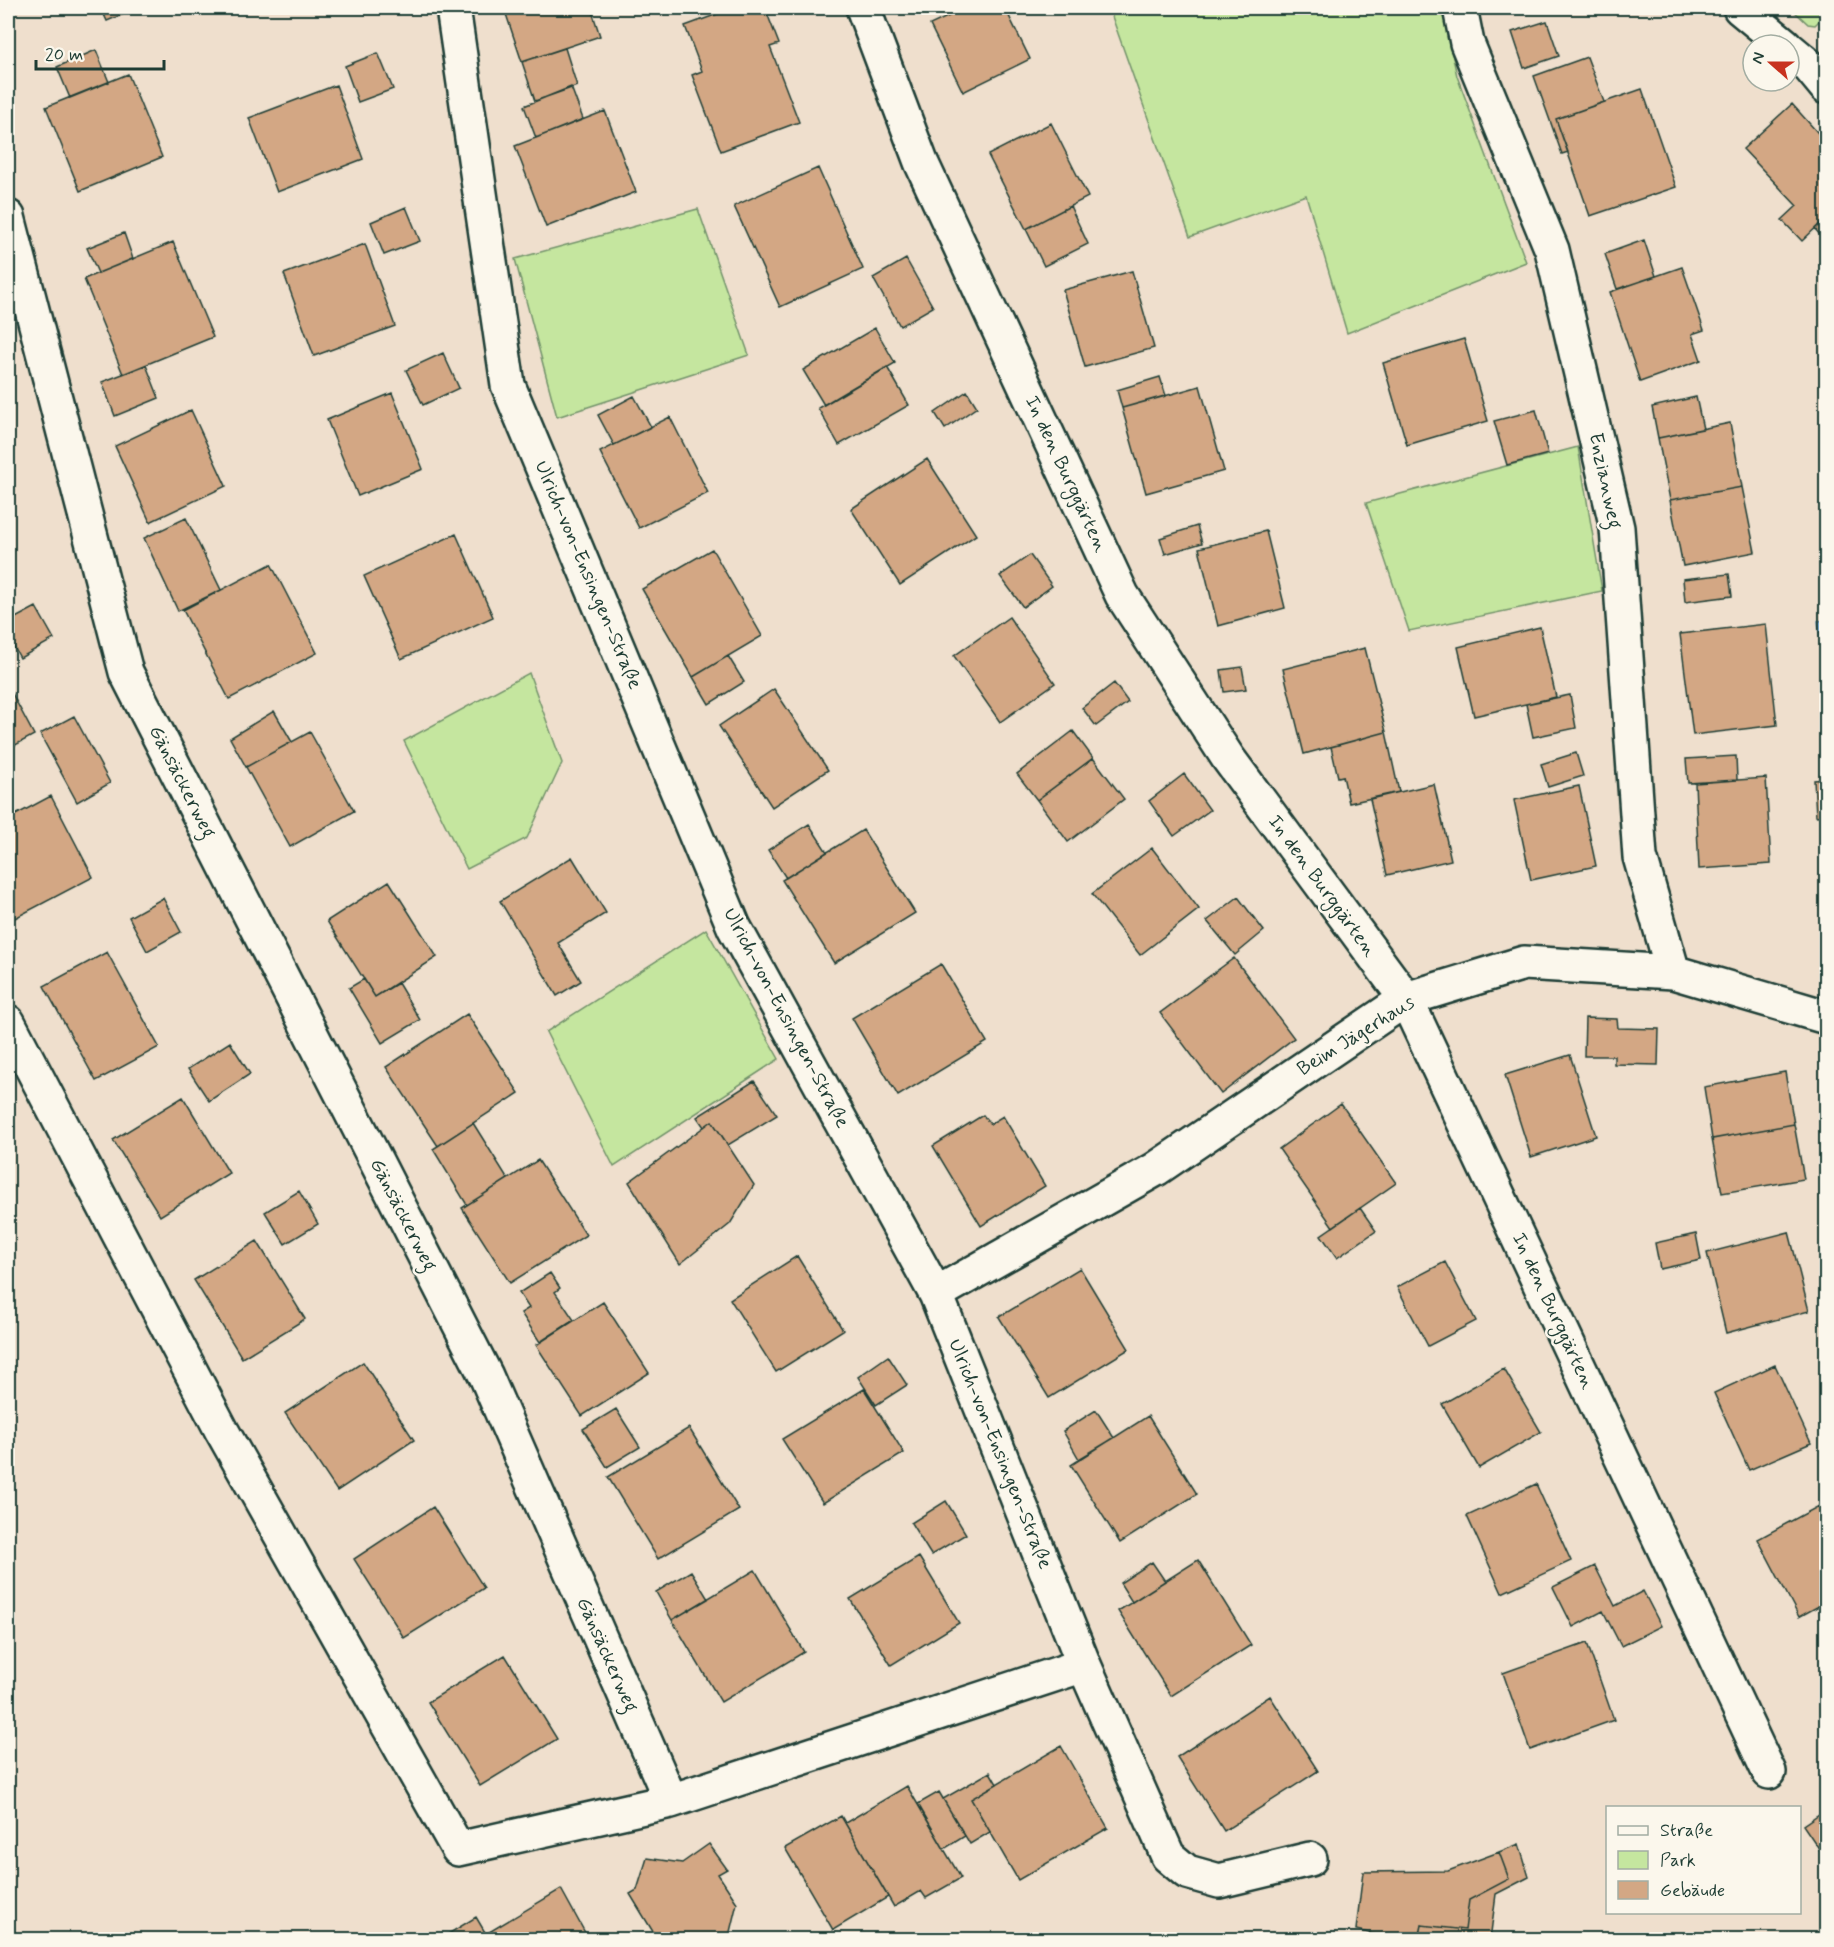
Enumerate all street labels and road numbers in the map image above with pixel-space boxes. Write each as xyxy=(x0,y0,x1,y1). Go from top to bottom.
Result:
street label: In den Burggärten xyxy=(1017,392,1114,557)
street label: Enzianweg xyxy=(1580,430,1628,532)
street label: Ulrich-von-Ensingen-Straße xyxy=(528,457,649,694)
street label: Gänsäckerweg xyxy=(140,721,222,844)
street label: In den Burggärten xyxy=(1260,810,1383,963)
street label: Ulrich-von-Ensingen-Straße xyxy=(716,903,856,1133)
street label: Beim Jägerhaus xyxy=(1292,989,1420,1083)
street label: Gänsäckerweg xyxy=(361,1154,443,1277)
street label: In den Burggärten xyxy=(1504,1229,1601,1394)
street label: Ulrich-von-Ensingen-Straße xyxy=(941,1335,1059,1573)
street label: Gänsäckerweg xyxy=(568,1593,644,1718)

